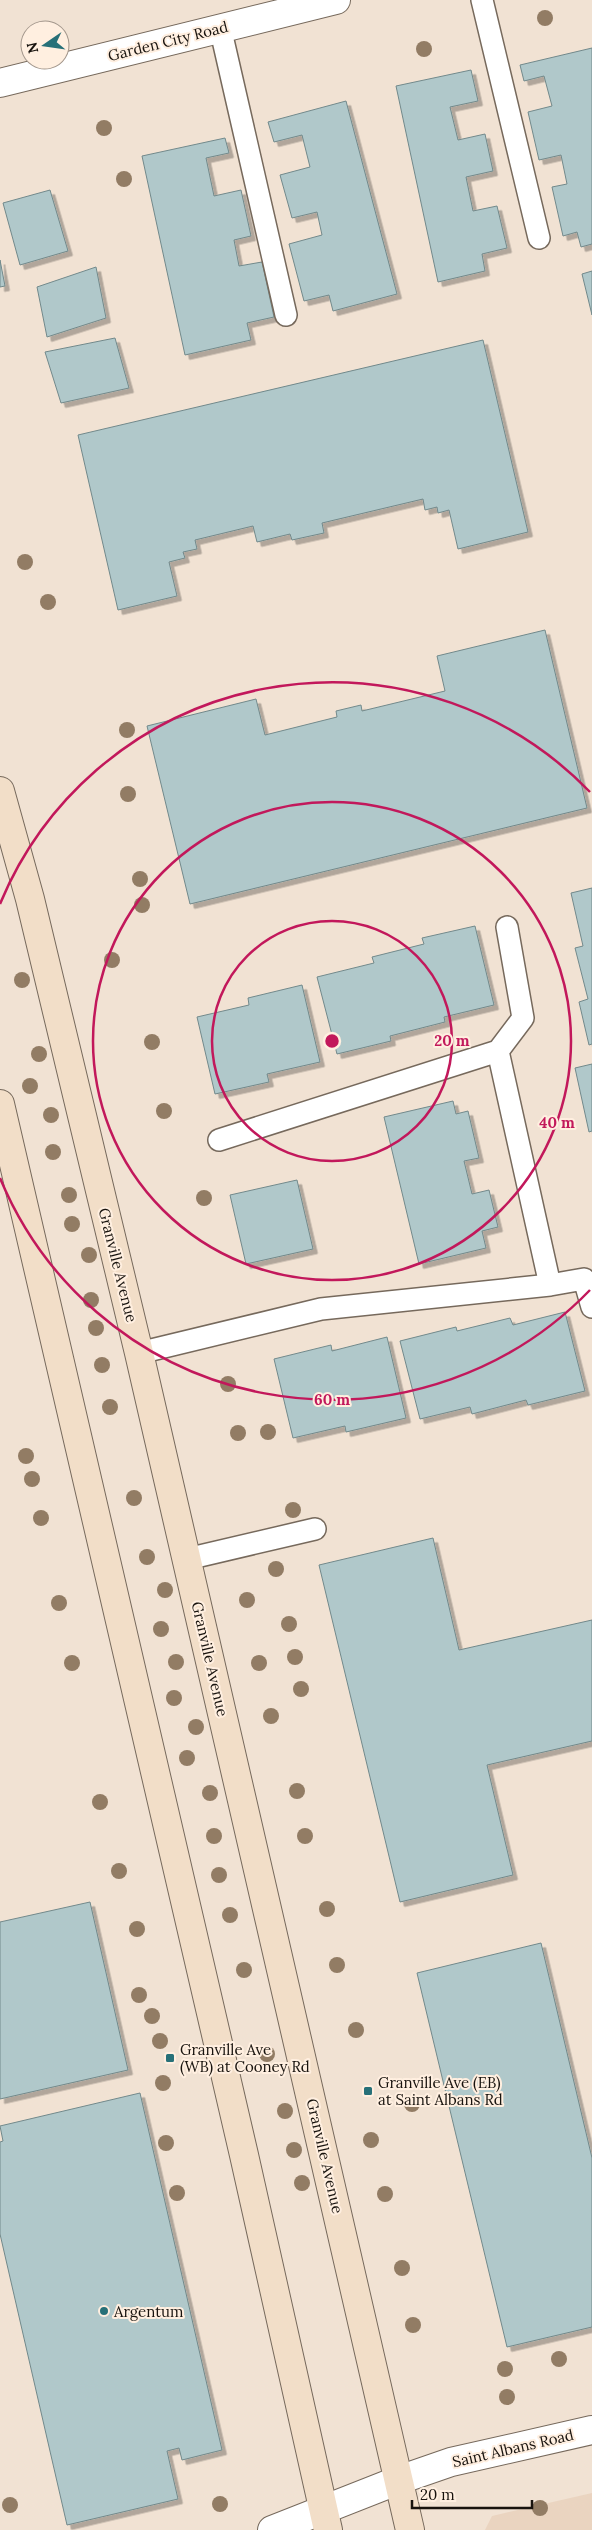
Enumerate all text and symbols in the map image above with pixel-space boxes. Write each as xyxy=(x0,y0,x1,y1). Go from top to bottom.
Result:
street label: Garden City Road xyxy=(106,17,230,65)
north arrow xyxy=(20,20,70,70)
text: N xyxy=(22,40,42,55)
text: 20 m xyxy=(434,1031,470,1050)
centre of rings xyxy=(323,1032,341,1050)
text: 40 m xyxy=(539,1113,575,1132)
street label: Granville Avenue xyxy=(95,1206,141,1324)
text: 60 m xyxy=(314,1390,350,1409)
street label: Granville Avenue xyxy=(188,1600,232,1718)
place label: Granville Ave (WB) at Cooney Rd xyxy=(180,2040,310,2077)
marker: Granville Ave (WB) at Cooney Rd xyxy=(164,2052,176,2064)
place label: Granville Ave (EB) at Saint Albans Rd xyxy=(378,2073,503,2109)
marker: Granville Ave (EB) at Saint Albans Rd xyxy=(362,2085,374,2097)
street label: Granville Avenue xyxy=(303,2097,347,2215)
place label: Argentum xyxy=(113,2302,183,2321)
marker: Argentum xyxy=(98,2305,110,2317)
street label: Saint Albans Road xyxy=(450,2425,576,2471)
scale bar xyxy=(412,2478,532,2510)
text: 20 m xyxy=(420,2485,455,2504)

